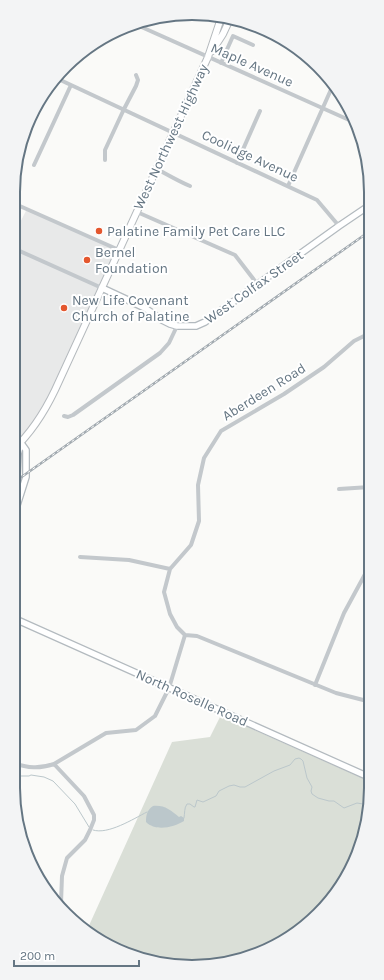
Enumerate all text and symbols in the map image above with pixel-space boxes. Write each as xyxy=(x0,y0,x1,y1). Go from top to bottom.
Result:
street label: Maple Avenue xyxy=(208,39,296,91)
street label: West Northwest Highway xyxy=(130,61,212,213)
street label: Coolidge Avenue xyxy=(199,126,301,186)
place label: Palatine Family Pet Care LLC xyxy=(107,223,285,240)
marker: Palatine Family Pet Care LLC xyxy=(94,226,104,236)
place label: Bernel Foundation xyxy=(95,244,168,277)
street label: West Colfax Street xyxy=(201,247,307,327)
marker: Bernel Foundation xyxy=(82,255,92,265)
place label: New Life Covenant Church of Palatine xyxy=(72,292,190,325)
marker: New Life Covenant Church of Palatine xyxy=(59,303,69,313)
street label: Aberdeen Road xyxy=(219,360,309,424)
street label: North Roselle Road xyxy=(133,666,251,730)
scale bar xyxy=(14,942,139,968)
text: 200 m xyxy=(20,949,55,963)

